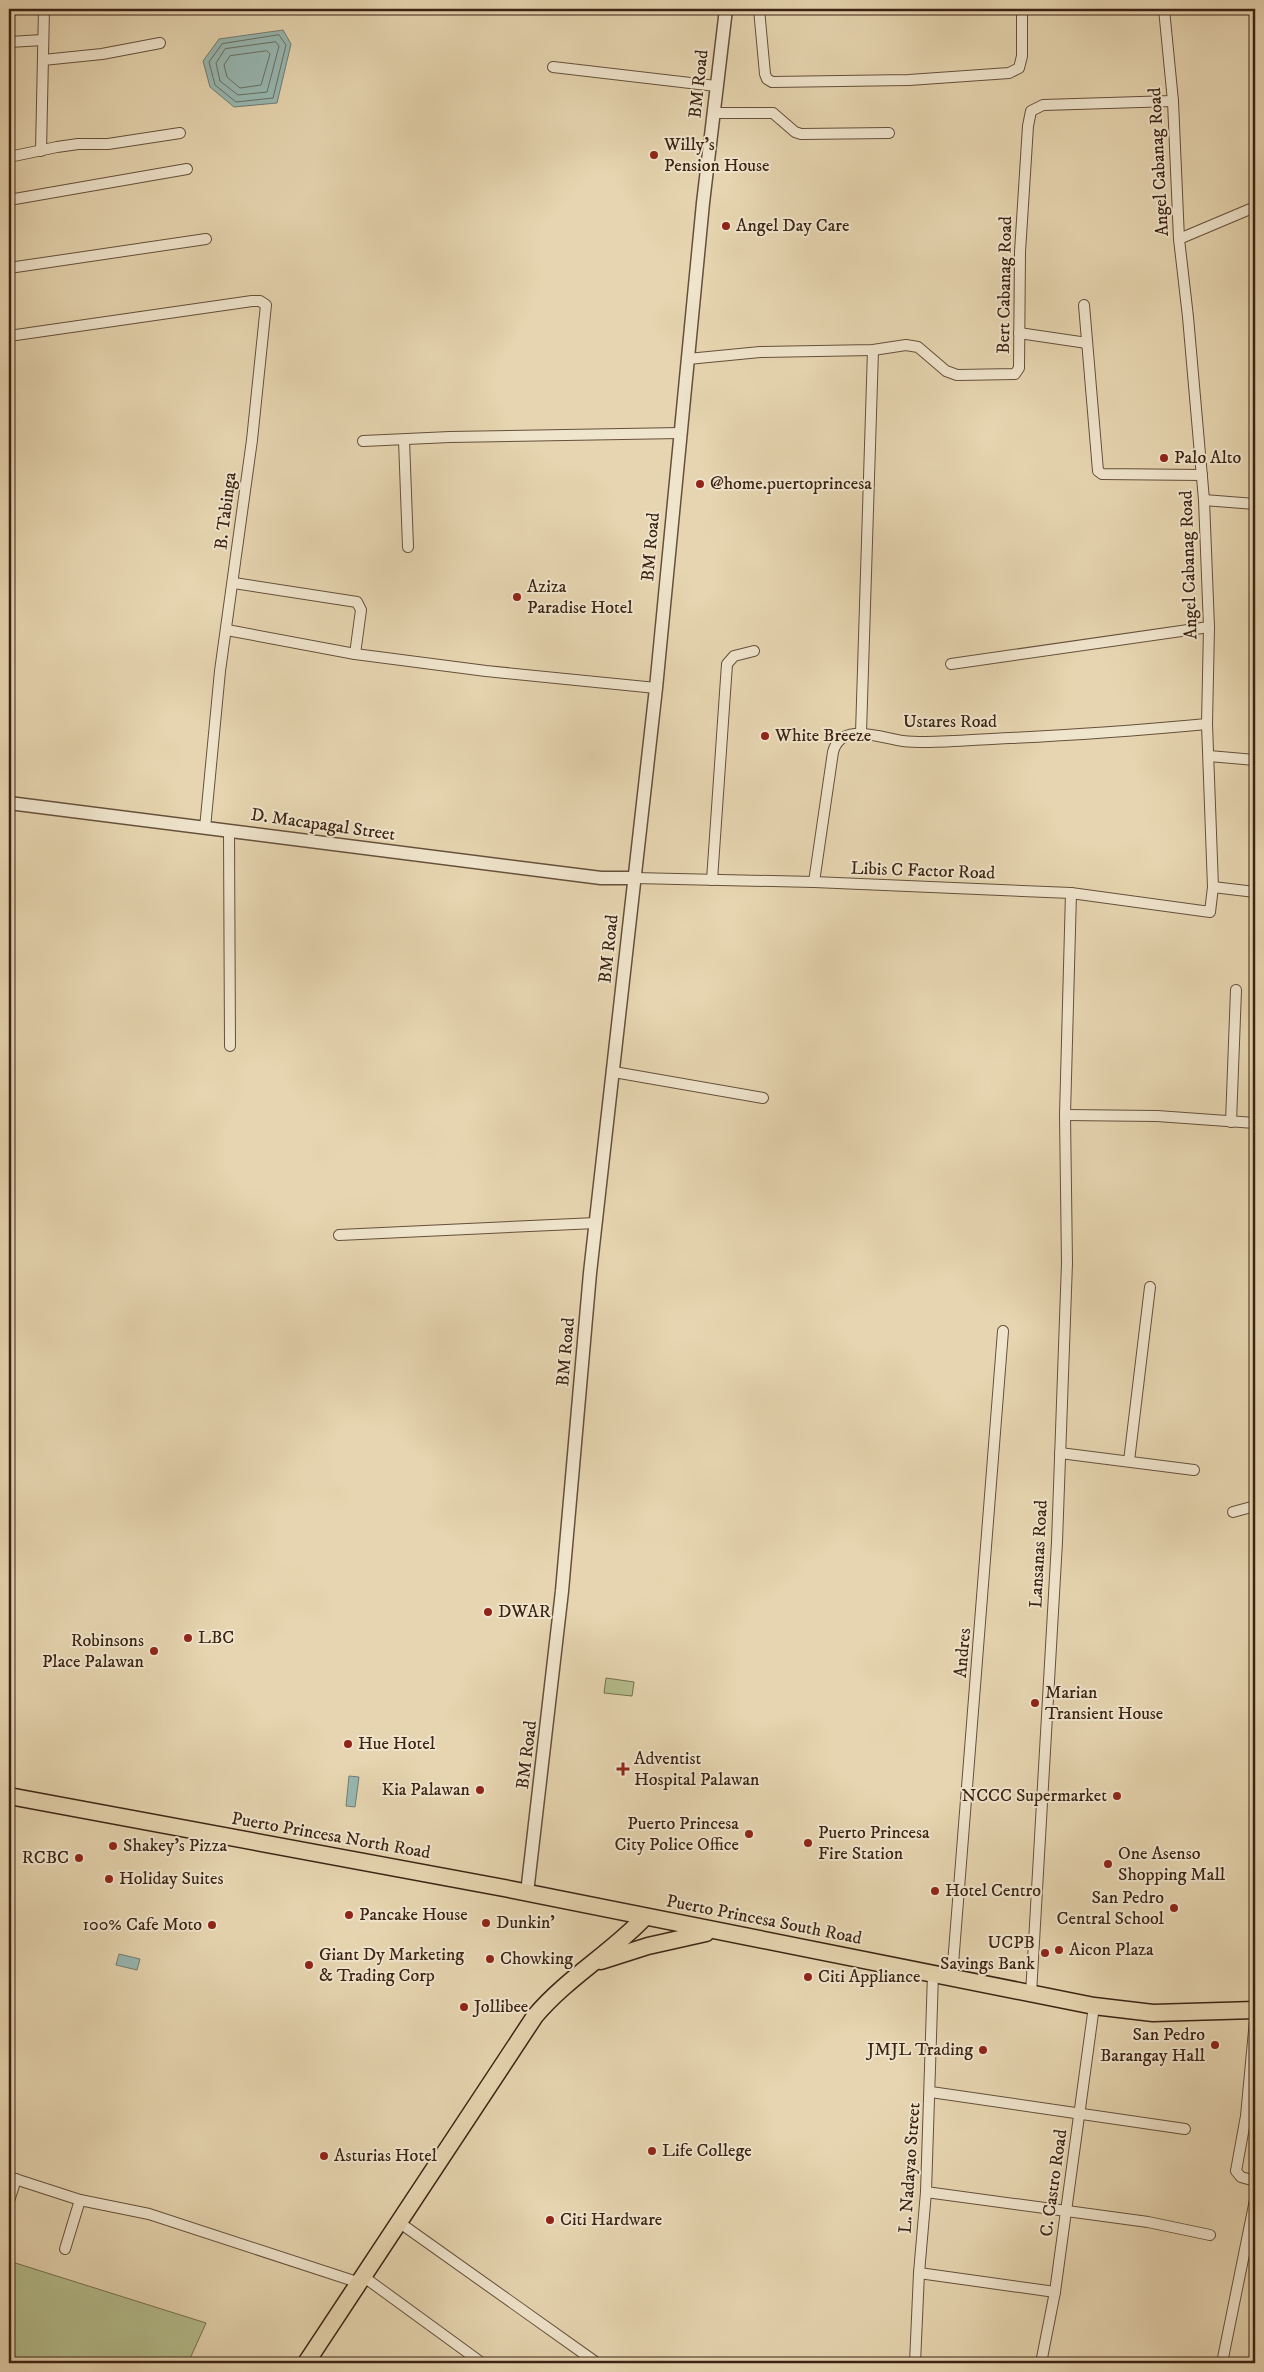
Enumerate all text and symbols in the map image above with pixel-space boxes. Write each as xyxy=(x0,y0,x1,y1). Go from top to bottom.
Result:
street label: BM Road xyxy=(684,49,714,119)
street label: Angel Cabanag Road xyxy=(1144,87,1174,237)
place label: Willy's Pension House xyxy=(663,134,769,177)
marker: Willy's Pension House xyxy=(648,149,660,161)
place label: Angel Day Care xyxy=(736,215,849,237)
street label: Bert Cabanag Road xyxy=(993,216,1017,354)
marker: Angel Day Care xyxy=(720,220,732,232)
place label: Palo Alto xyxy=(1174,447,1242,469)
marker: Palo Alto xyxy=(1158,452,1170,464)
street label: B. Tabinga xyxy=(210,471,242,551)
place label: @home.puertoprincesa xyxy=(710,473,872,495)
marker: @home.puertoprincesa xyxy=(694,478,706,490)
street label: Angel Cabanag Road xyxy=(1175,490,1203,640)
street label: BM Road xyxy=(637,512,665,582)
place label: Aziza Paradise Hotel xyxy=(527,576,633,619)
marker: Aziza Paradise Hotel xyxy=(511,591,523,603)
street label: Ustares Road xyxy=(903,711,997,733)
place label: White Breeze xyxy=(774,725,871,747)
marker: White Breeze xyxy=(759,730,771,742)
street label: D. Macapagal Street xyxy=(249,804,397,846)
street label: Libis C Factor Road xyxy=(850,857,996,885)
street label: BM Road xyxy=(594,914,624,984)
street label: BM Road xyxy=(552,1317,580,1387)
street label: Lansanas Road xyxy=(1025,1500,1053,1608)
place label: DWAR xyxy=(498,1601,551,1623)
marker: DWAR xyxy=(482,1606,494,1618)
place label: LBC xyxy=(198,1627,234,1649)
street label: Andres xyxy=(950,1627,976,1679)
place label: Robinsons Place Palawan xyxy=(42,1630,145,1673)
marker: LBC xyxy=(182,1632,194,1644)
marker: Robinsons Place Palawan xyxy=(148,1645,160,1657)
place label: Marian Transient House xyxy=(1045,1682,1163,1725)
marker: Marian Transient House xyxy=(1029,1697,1041,1709)
street label: BM Road xyxy=(512,1719,542,1791)
place label: Hue Hotel xyxy=(358,1733,436,1755)
marker: Hue Hotel xyxy=(342,1738,354,1750)
place label: Adventist Hospital Palawan xyxy=(634,1748,760,1791)
marker: Adventist Hospital Palawan xyxy=(616,1762,630,1776)
place label: Kia Palawan xyxy=(382,1779,471,1801)
marker: Kia Palawan xyxy=(474,1784,486,1796)
place label: NCCC Supermarket xyxy=(962,1785,1107,1807)
marker: NCCC Supermarket xyxy=(1111,1790,1123,1802)
street label: Puerto Princesa North Road xyxy=(230,1808,432,1864)
place label: Puerto Princesa City Police Office xyxy=(614,1813,739,1856)
place label: Puerto Princesa Fire Station xyxy=(818,1822,930,1865)
marker: Puerto Princesa City Police Office xyxy=(743,1828,755,1840)
place label: Shakey's Pizza xyxy=(123,1835,227,1857)
marker: Puerto Princesa Fire Station xyxy=(802,1837,814,1849)
marker: Shakey's Pizza xyxy=(107,1840,119,1852)
place label: One Asenso Shopping Mall xyxy=(1118,1843,1226,1886)
place label: RCBC xyxy=(22,1847,69,1869)
marker: RCBC xyxy=(73,1852,85,1864)
marker: One Asenso Shopping Mall xyxy=(1102,1858,1114,1870)
place label: Holiday Suites xyxy=(119,1868,223,1890)
marker: Holiday Suites xyxy=(103,1873,115,1885)
place label: Hotel Centro xyxy=(945,1880,1041,1902)
marker: Hotel Centro xyxy=(929,1885,941,1897)
place label: San Pedro Central School xyxy=(1056,1887,1165,1930)
street label: Puerto Princesa South Road xyxy=(664,1890,864,1950)
marker: San Pedro Central School xyxy=(1168,1902,1180,1914)
place label: Pancake House xyxy=(359,1904,468,1926)
marker: Pancake House xyxy=(343,1909,355,1921)
place label: Dunkin' xyxy=(496,1912,555,1934)
place label: 100% Cafe Moto xyxy=(82,1914,202,1936)
marker: Dunkin' xyxy=(480,1917,492,1929)
marker: 100% Cafe Moto xyxy=(206,1919,218,1931)
place label: UCPB Savings Bank xyxy=(940,1932,1035,1975)
place label: Aicon Plaza xyxy=(1069,1939,1154,1961)
place label: Giant Dy Marketing & Trading Corp xyxy=(319,1944,464,1987)
marker: Aicon Plaza xyxy=(1053,1944,1065,1956)
marker: UCPB Savings Bank xyxy=(1039,1947,1051,1959)
place label: Chowking xyxy=(500,1948,573,1970)
marker: Chowking xyxy=(484,1953,496,1965)
marker: Giant Dy Marketing & Trading Corp xyxy=(303,1959,315,1971)
place label: Citi Appliance xyxy=(818,1966,920,1988)
marker: Citi Appliance xyxy=(802,1971,814,1983)
place label: Jollibee xyxy=(472,1996,528,2018)
marker: Jollibee xyxy=(458,2001,470,2013)
place label: San Pedro Barangay Hall xyxy=(1100,2024,1206,2067)
place label: JMJL Trading xyxy=(865,2039,973,2061)
marker: San Pedro Barangay Hall xyxy=(1209,2039,1221,2051)
marker: JMJL Trading xyxy=(977,2044,989,2056)
street label: L. Nadayao Street xyxy=(894,2102,926,2234)
street label: C. Castro Road xyxy=(1036,2128,1072,2238)
place label: Life College xyxy=(662,2140,752,2162)
place label: Asturias Hotel xyxy=(334,2145,438,2167)
marker: Life College xyxy=(646,2145,658,2157)
marker: Asturias Hotel xyxy=(318,2150,330,2162)
place label: Citi Hardware xyxy=(560,2209,662,2231)
marker: Citi Hardware xyxy=(544,2214,556,2226)

